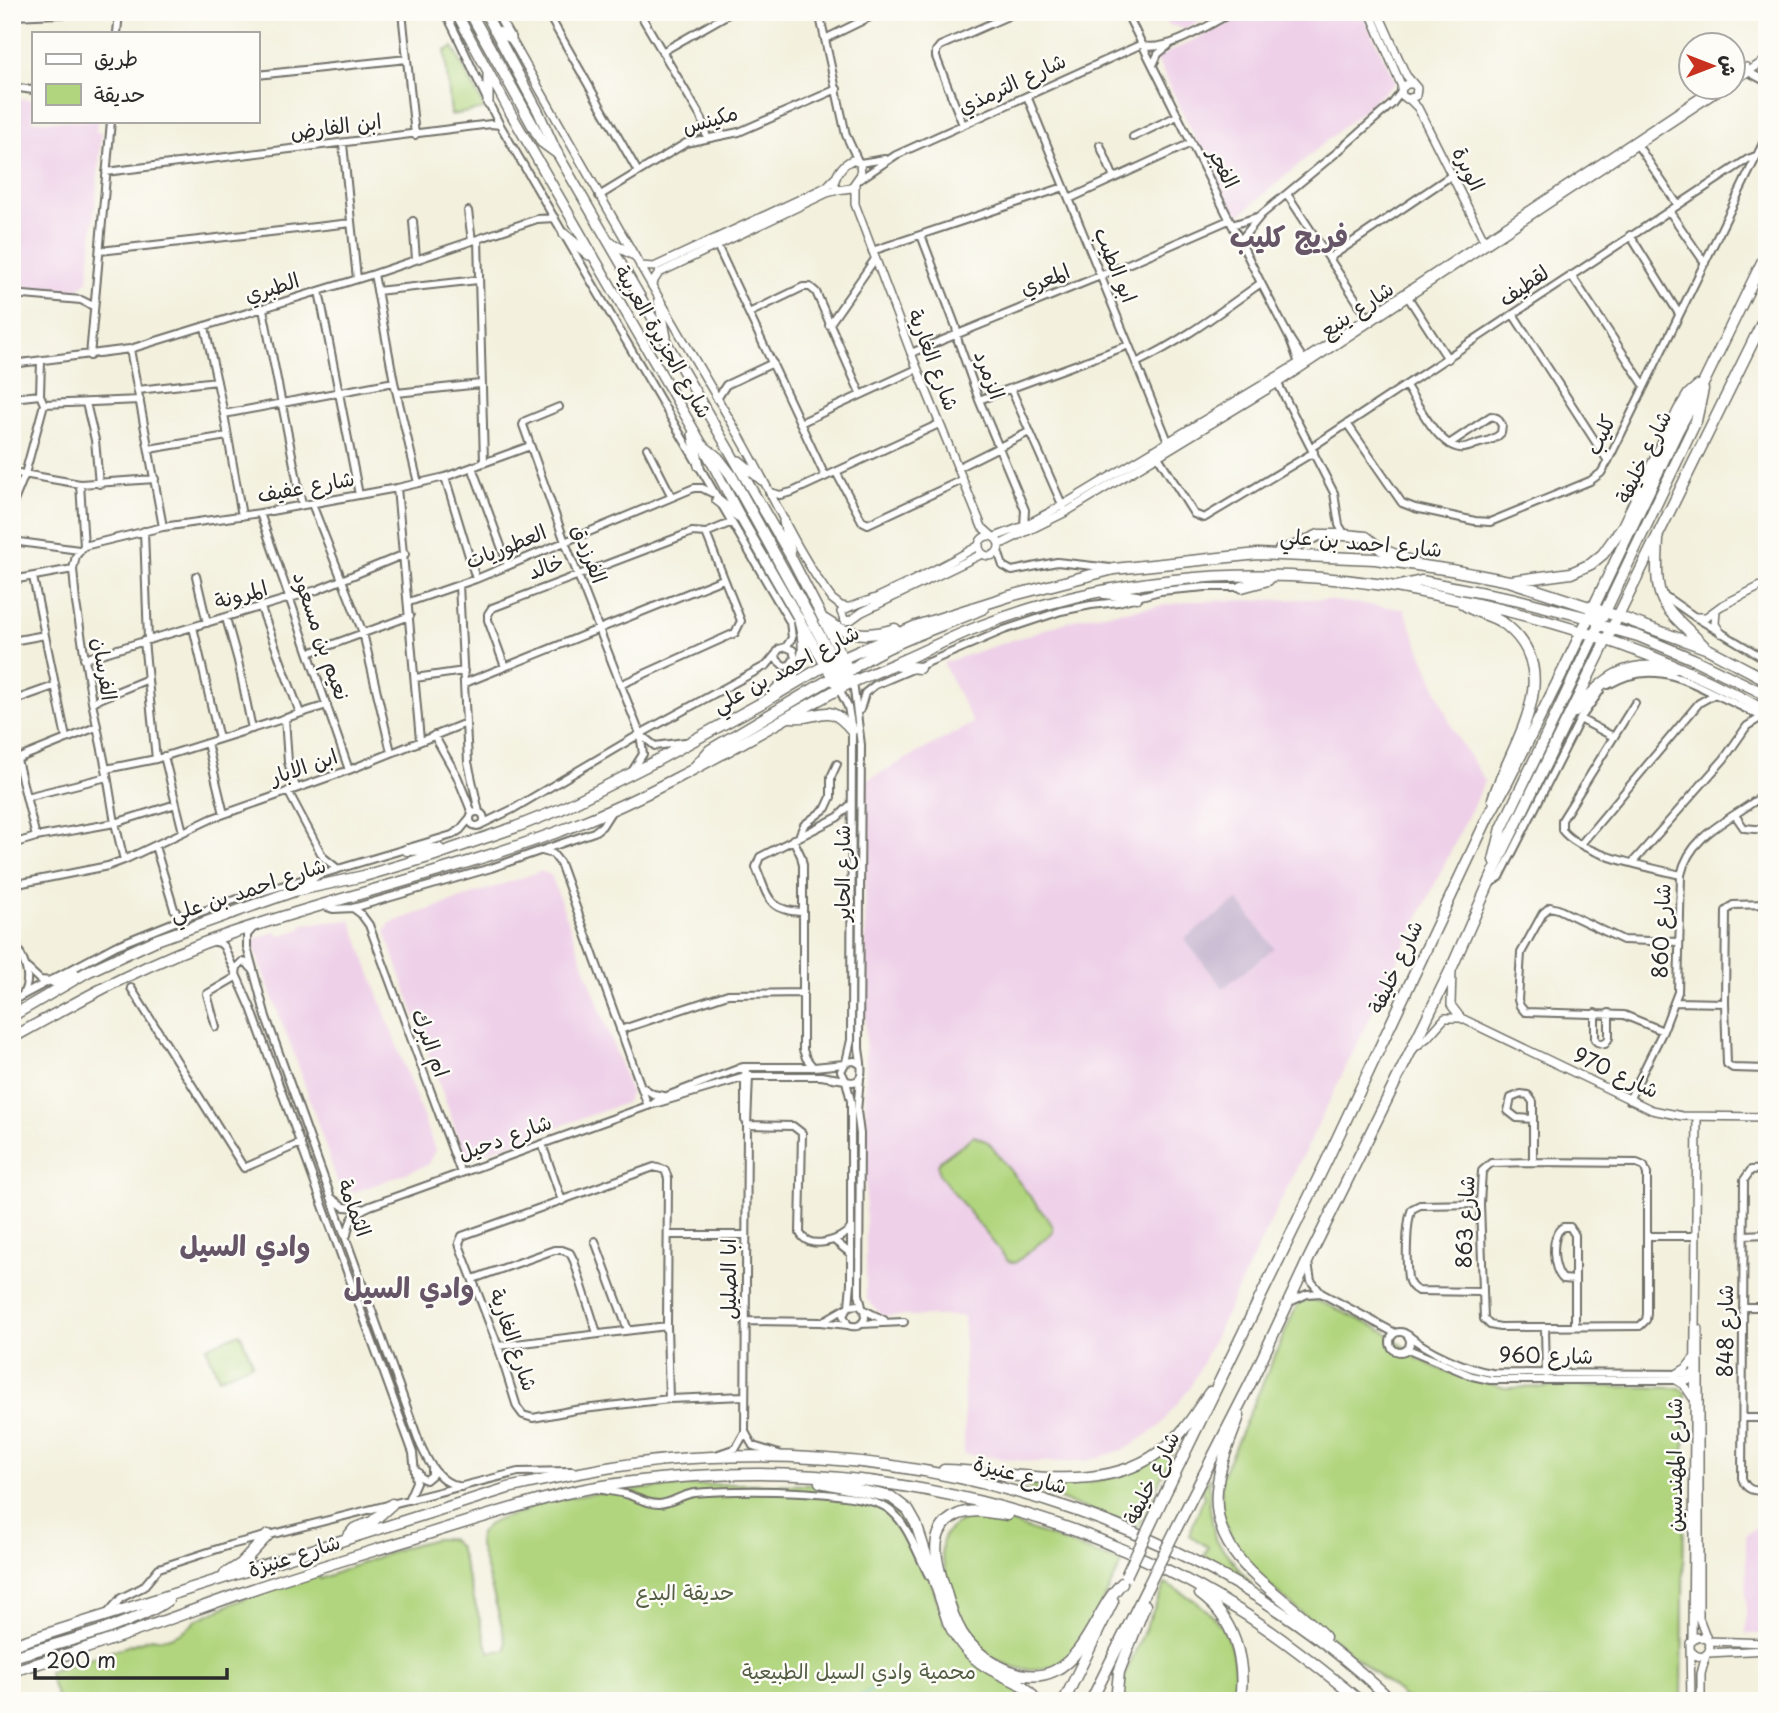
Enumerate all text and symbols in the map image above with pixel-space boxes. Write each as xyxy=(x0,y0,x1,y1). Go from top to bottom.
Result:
legend xyxy=(32,32,259,122)
north arrow xyxy=(1678,32,1748,102)
text: طريق xyxy=(94,41,138,73)
street label: شارع الترمذي xyxy=(952,43,1071,122)
text: ش xyxy=(1716,56,1744,77)
text: حديقة xyxy=(94,77,145,109)
street label: مكينس xyxy=(678,95,741,141)
street label: ابن الفارض xyxy=(288,104,383,146)
street label: الفجر xyxy=(1200,139,1249,193)
street label: الوبرة xyxy=(1445,140,1494,196)
district label: فريج كليب xyxy=(1230,214,1348,257)
street label: ابو الطيب xyxy=(1087,222,1147,307)
street label: المعري xyxy=(1014,254,1074,304)
street label: لقطيف xyxy=(1491,256,1555,313)
street label: شارع الجزيرة العربية xyxy=(607,258,722,424)
street label: الطبري xyxy=(240,263,303,311)
street label: شارع ينبع xyxy=(1312,272,1400,346)
street label: شارع الغارية xyxy=(900,304,969,415)
street label: الزمرد xyxy=(967,345,1015,404)
street label: شارع خليفة xyxy=(1606,404,1679,508)
street label: كليب xyxy=(1576,408,1623,460)
street label: شارع عفيف xyxy=(254,461,357,510)
street label: العطوريات xyxy=(460,514,551,576)
street label: شارع احمد بن علي xyxy=(1278,518,1444,569)
street label: الفرزدق xyxy=(565,519,617,588)
street label: خالد xyxy=(523,544,568,586)
street label: نعيم بن مسعود xyxy=(284,567,360,705)
street label: المرونة xyxy=(210,570,271,616)
street label: شارع احمد بن علي xyxy=(706,615,867,724)
street label: الفرسان xyxy=(85,635,127,703)
street label: ابن الابار xyxy=(263,739,341,792)
street label: شارع الحاير xyxy=(825,825,858,923)
street label: شارع احمد بن علي xyxy=(165,848,331,933)
street label: شارع 860 xyxy=(1642,883,1679,979)
street label: شارع خليفة xyxy=(1359,914,1431,1019)
street label: ام البرك xyxy=(403,1004,459,1082)
street label: شارع 970 xyxy=(1568,1037,1665,1106)
street label: شارع دحيل xyxy=(453,1104,556,1169)
street label: الثمامة xyxy=(331,1174,381,1241)
street label: شارع 863 xyxy=(1446,1175,1483,1269)
district label: وادي السيل xyxy=(179,1223,311,1267)
street label: ابا الصليل xyxy=(711,1238,743,1320)
district label: وادي السيل xyxy=(343,1265,475,1309)
street label: شارع الغارية xyxy=(481,1284,547,1395)
street label: شارع 848 xyxy=(1708,1285,1741,1377)
street label: شارع 960 xyxy=(1499,1337,1593,1372)
street label: شارع المهندسين xyxy=(1657,1398,1690,1532)
street label: شارع خليفة xyxy=(1114,1425,1187,1529)
street label: شارع عنيزة xyxy=(970,1445,1071,1502)
street label: شارع عنيزة xyxy=(243,1524,344,1585)
park label: حديقة البدع xyxy=(636,1575,734,1608)
scale bar xyxy=(35,1636,228,1680)
text: 200 m xyxy=(46,1643,116,1675)
park label: محمية وادي السيل الطبيعية xyxy=(742,1654,976,1687)

